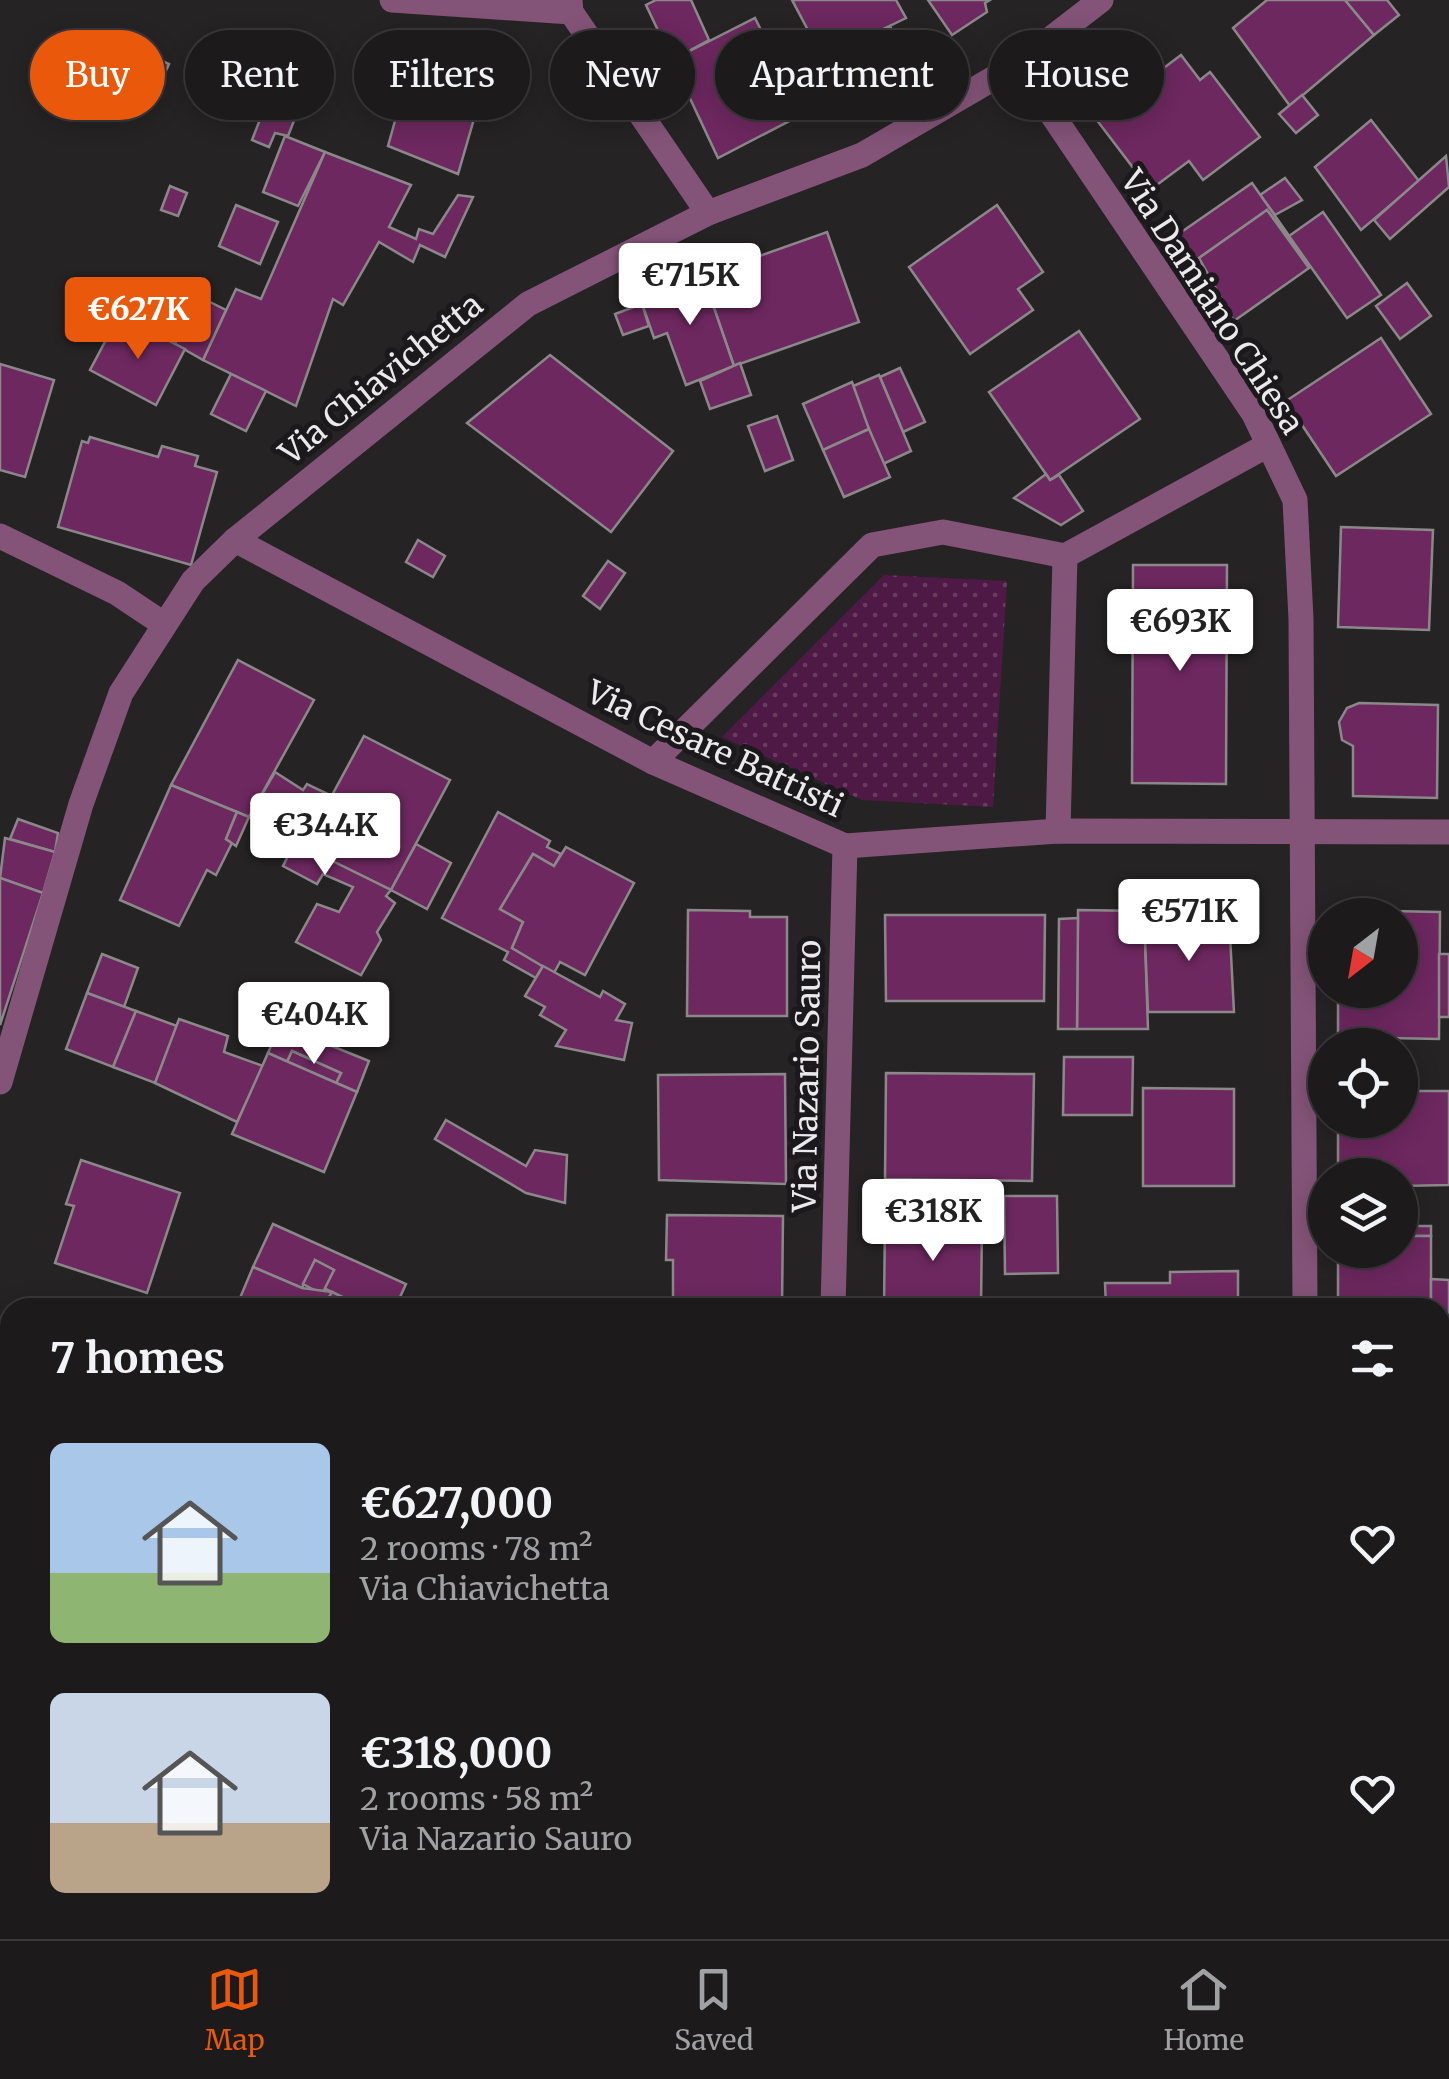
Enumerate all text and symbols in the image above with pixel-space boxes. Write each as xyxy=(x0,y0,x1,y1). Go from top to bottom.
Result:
chip: Buy xyxy=(30,30,165,120)
chip: Rent xyxy=(185,30,334,120)
chip: Filters xyxy=(354,30,530,120)
chip: New xyxy=(550,30,695,120)
chip: Apartment xyxy=(715,30,969,120)
chip: House xyxy=(989,30,1164,120)
street label: Via Damiano Chiesa xyxy=(1111,162,1312,442)
pin: €715K xyxy=(620,243,760,328)
text: €715K xyxy=(641,255,739,295)
pin: €627K xyxy=(68,277,208,362)
street label: Via Chiavichetta xyxy=(271,285,491,474)
text: €627K xyxy=(87,289,189,329)
pin: €693K xyxy=(1110,589,1250,674)
text: €693K xyxy=(1129,601,1231,641)
street label: Via Cesare Battisti xyxy=(579,672,850,826)
pin: €344K xyxy=(255,793,395,878)
text: €344K xyxy=(272,805,378,845)
pin: €571K xyxy=(1119,879,1259,964)
text: €571K xyxy=(1140,891,1238,931)
north arrow xyxy=(1308,898,1418,1008)
map controls xyxy=(1308,898,1418,1268)
street label: Via Nazario Sauro xyxy=(785,940,829,1213)
pin: €404K xyxy=(244,982,384,1067)
text: €404K xyxy=(260,994,368,1034)
button: locate xyxy=(1308,1028,1418,1138)
button: layers xyxy=(1308,1158,1418,1268)
pin: €318K xyxy=(863,1179,1003,1264)
text: €318K xyxy=(884,1191,982,1231)
icon: filters xyxy=(1345,1331,1400,1386)
text: 7 homes xyxy=(50,1332,225,1384)
text: €627,000 xyxy=(360,1477,553,1529)
icon: home xyxy=(130,1483,250,1603)
icon: heart xyxy=(1345,1516,1400,1571)
text: 2 rooms · 78 m² xyxy=(360,1529,592,1569)
text: Via Chiavichetta xyxy=(360,1569,610,1609)
text: €318,000 xyxy=(360,1727,552,1779)
icon: home xyxy=(130,1733,250,1853)
icon: heart xyxy=(1345,1766,1400,1821)
text: 2 rooms · 58 m² xyxy=(360,1779,593,1819)
text: Via Nazario Sauro xyxy=(360,1819,632,1859)
tab: Map xyxy=(205,1962,265,2058)
tab: Saved xyxy=(674,1962,754,2058)
tab: Home xyxy=(1163,1962,1244,2058)

